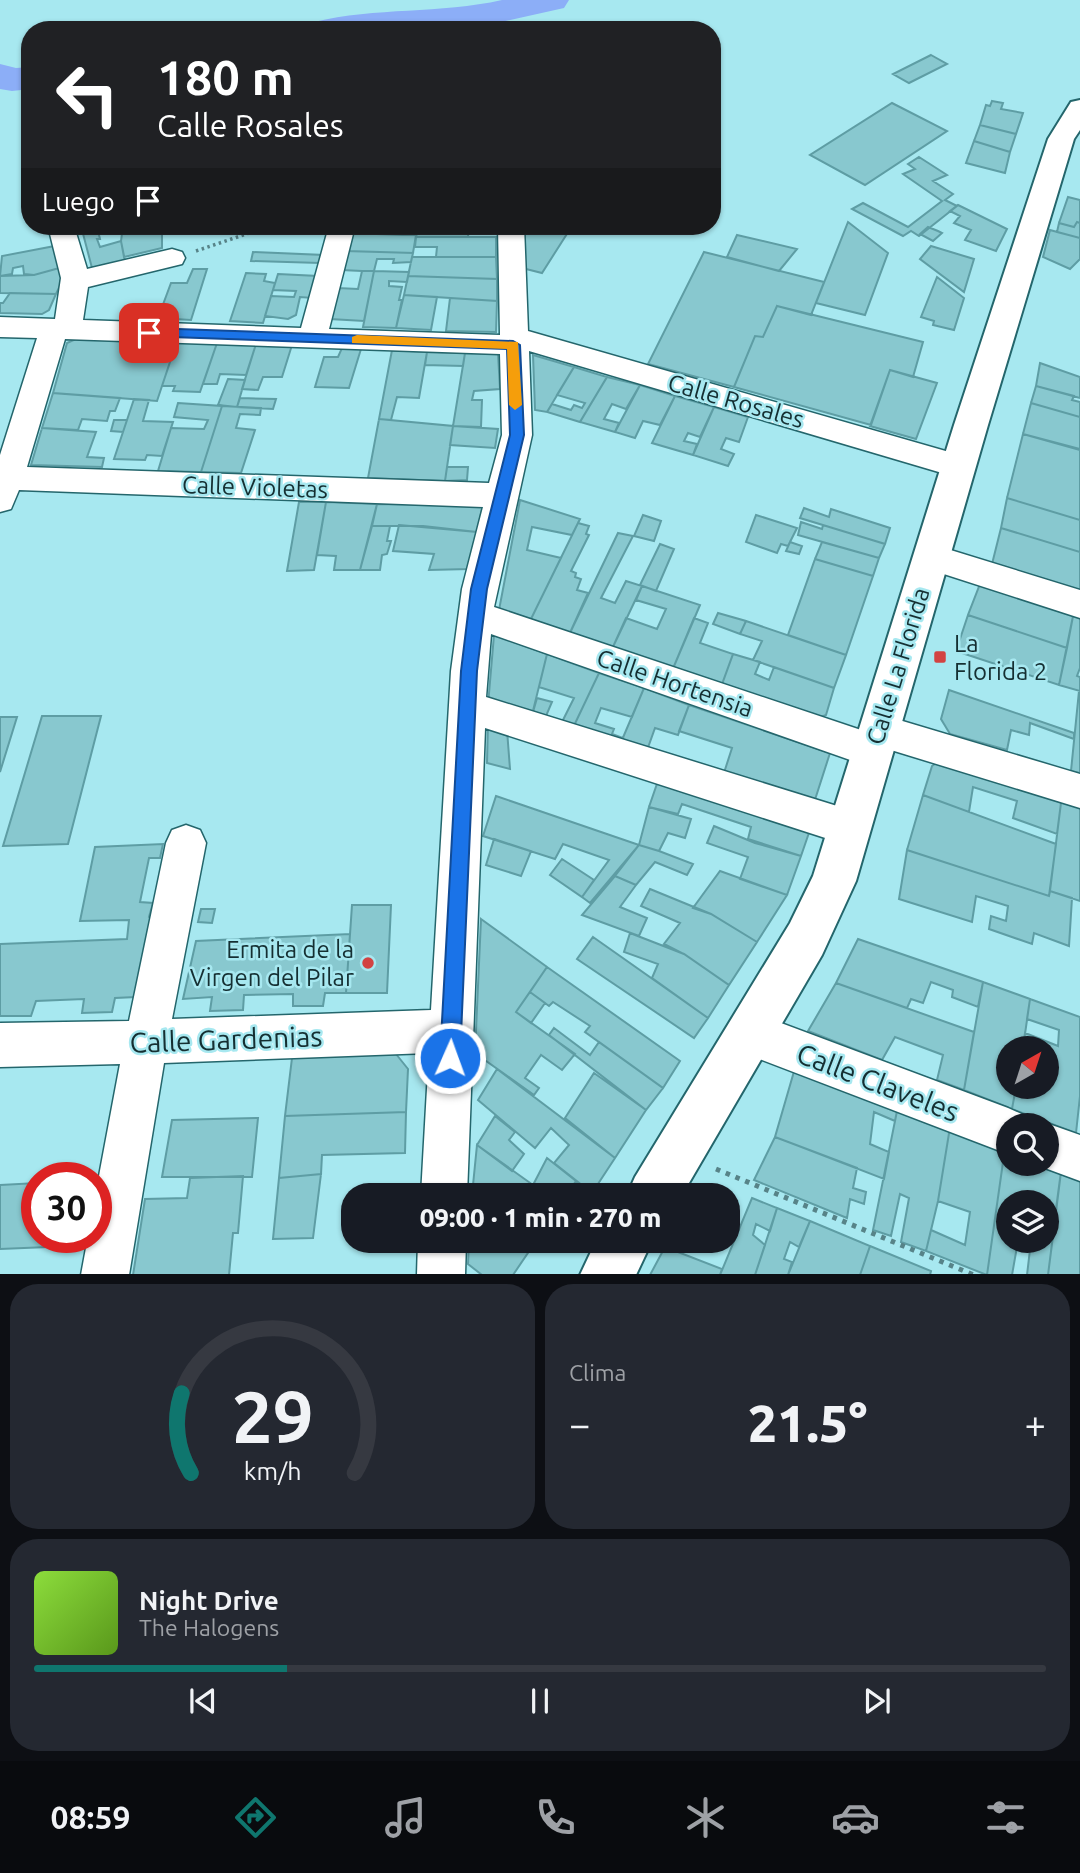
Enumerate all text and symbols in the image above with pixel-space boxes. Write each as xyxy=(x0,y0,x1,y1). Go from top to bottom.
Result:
icon: left xyxy=(42,49,133,140)
text: 180 m xyxy=(157,49,294,104)
text: Calle Rosales xyxy=(157,107,344,143)
icon: arrive xyxy=(129,182,167,220)
text: Luego xyxy=(42,187,115,216)
pin xyxy=(119,303,179,363)
icon: arrive xyxy=(130,314,168,352)
street label: Calle Rosales xyxy=(665,369,807,433)
street label: Calle Violetas xyxy=(182,471,328,503)
street label: Calle La Florida xyxy=(861,584,935,748)
place label: La Florida 2 xyxy=(954,630,1047,685)
street label: Calle Hortensia xyxy=(593,644,757,722)
marker: La Florida 2 xyxy=(932,649,948,665)
place label: Ermita de la Virgen del Pilar xyxy=(190,936,354,991)
marker: Ermita de la Virgen del Pilar xyxy=(360,955,376,971)
street label: Calle Gardenias xyxy=(129,1020,323,1058)
position arrow xyxy=(413,1021,487,1095)
north arrow xyxy=(996,1036,1059,1099)
map controls xyxy=(996,1036,1059,1253)
street label: Calle Claveles xyxy=(793,1037,963,1127)
button: search xyxy=(996,1113,1059,1176)
speed limit sign: 30 xyxy=(21,1162,112,1253)
button: layers xyxy=(996,1190,1059,1253)
text: 09:00 · 1 min · 270 m xyxy=(420,1203,661,1232)
text: Clima xyxy=(569,1360,626,1385)
text: 29 xyxy=(231,1375,314,1457)
text: 21.5° xyxy=(748,1394,867,1452)
text: − xyxy=(569,1403,590,1445)
text: + xyxy=(1025,1403,1046,1445)
text: km/h xyxy=(244,1456,301,1484)
text: Night Drive xyxy=(139,1586,279,1615)
text: The Halogens xyxy=(139,1615,279,1640)
icon: previous xyxy=(184,1682,222,1720)
icon: pause xyxy=(521,1682,559,1720)
icon: next xyxy=(858,1682,896,1720)
icon: directions xyxy=(231,1793,280,1842)
icon: music xyxy=(381,1793,430,1842)
icon: phone xyxy=(531,1793,580,1842)
icon: climate xyxy=(681,1793,730,1842)
icon: car xyxy=(831,1793,880,1842)
icon: filters xyxy=(981,1793,1030,1842)
text: 08:59 xyxy=(50,1799,131,1835)

